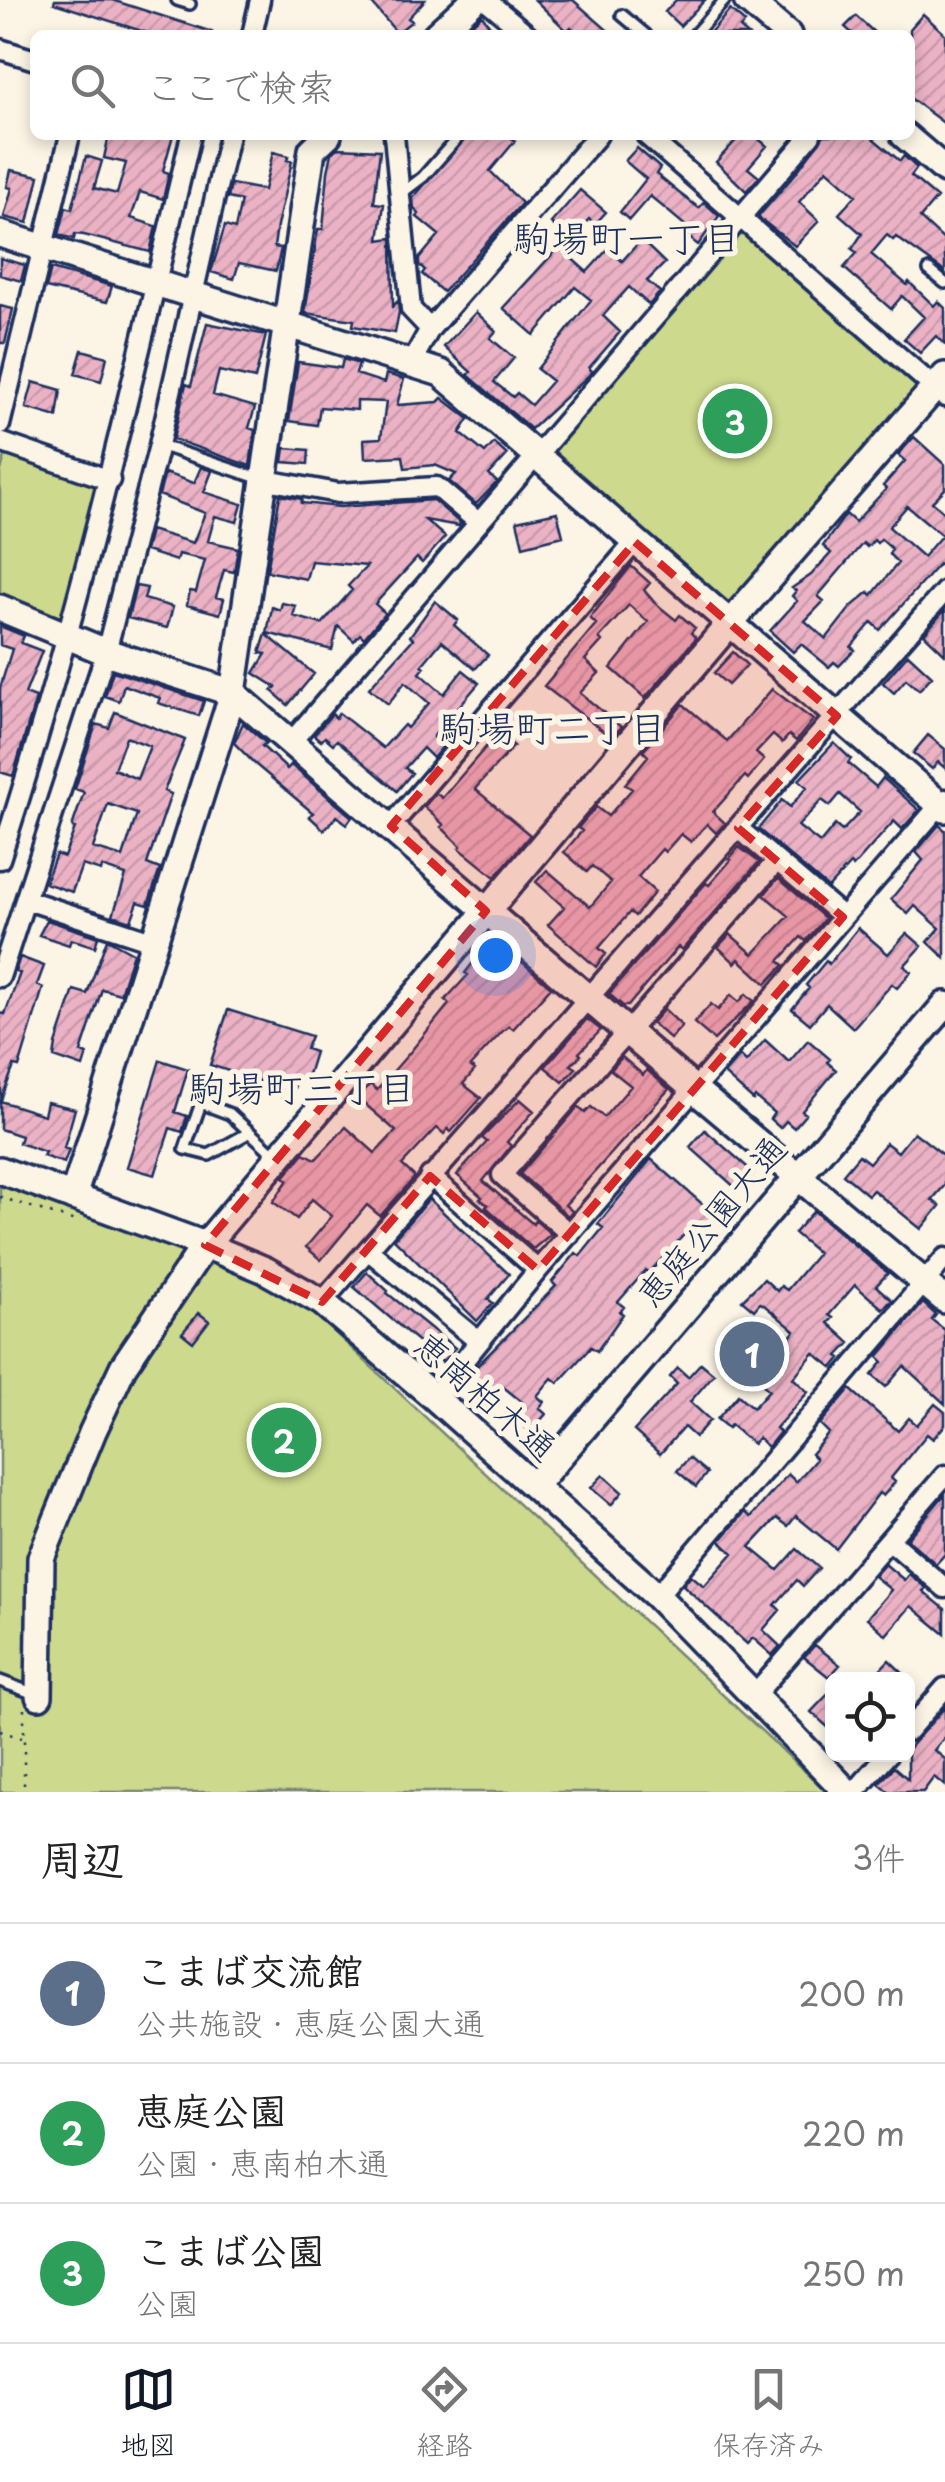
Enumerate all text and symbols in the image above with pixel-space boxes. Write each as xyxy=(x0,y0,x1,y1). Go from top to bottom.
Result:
search box xyxy=(30,30,915,140)
text: ここで検索 xyxy=(145,57,335,114)
icon: search xyxy=(65,58,120,113)
district label: 駒場町一丁目 xyxy=(513,208,741,265)
pin: 3 xyxy=(702,384,768,458)
district label: 駒場町二丁目 xyxy=(439,698,667,755)
your location xyxy=(470,930,521,981)
district label: 駒場町三丁目 xyxy=(188,1058,416,1115)
street label: 恵庭公園大通 xyxy=(622,1123,798,1318)
pin: 1 xyxy=(720,1316,784,1392)
street label: 恵南柏木通 xyxy=(403,1318,570,1473)
pin: 2 xyxy=(252,1402,316,1478)
map controls xyxy=(825,1672,915,1762)
button: locate xyxy=(825,1672,915,1762)
text: 周辺 xyxy=(40,1826,124,1889)
text: 3件 xyxy=(852,1833,905,1881)
text: こまば交流館 xyxy=(135,1941,363,1998)
text: 1 xyxy=(65,1969,80,2017)
text: 200 m xyxy=(798,1969,905,2017)
text: 公共施設 · 恵庭公園大通 xyxy=(135,1998,485,2046)
text: 恵庭公園 xyxy=(135,2081,287,2138)
text: 2 xyxy=(61,2109,84,2157)
text: 220 m xyxy=(802,2109,905,2157)
text: 公園 · 恵南柏木通 xyxy=(135,2138,389,2186)
text: こまば公園 xyxy=(135,2221,325,2278)
text: 3 xyxy=(62,2249,83,2297)
text: 250 m xyxy=(802,2249,905,2297)
text: 公園 xyxy=(135,2278,199,2326)
tab: 地図 xyxy=(120,2362,176,2465)
tab: 経路 xyxy=(416,2362,473,2465)
tab: 保存済み xyxy=(713,2362,825,2465)

